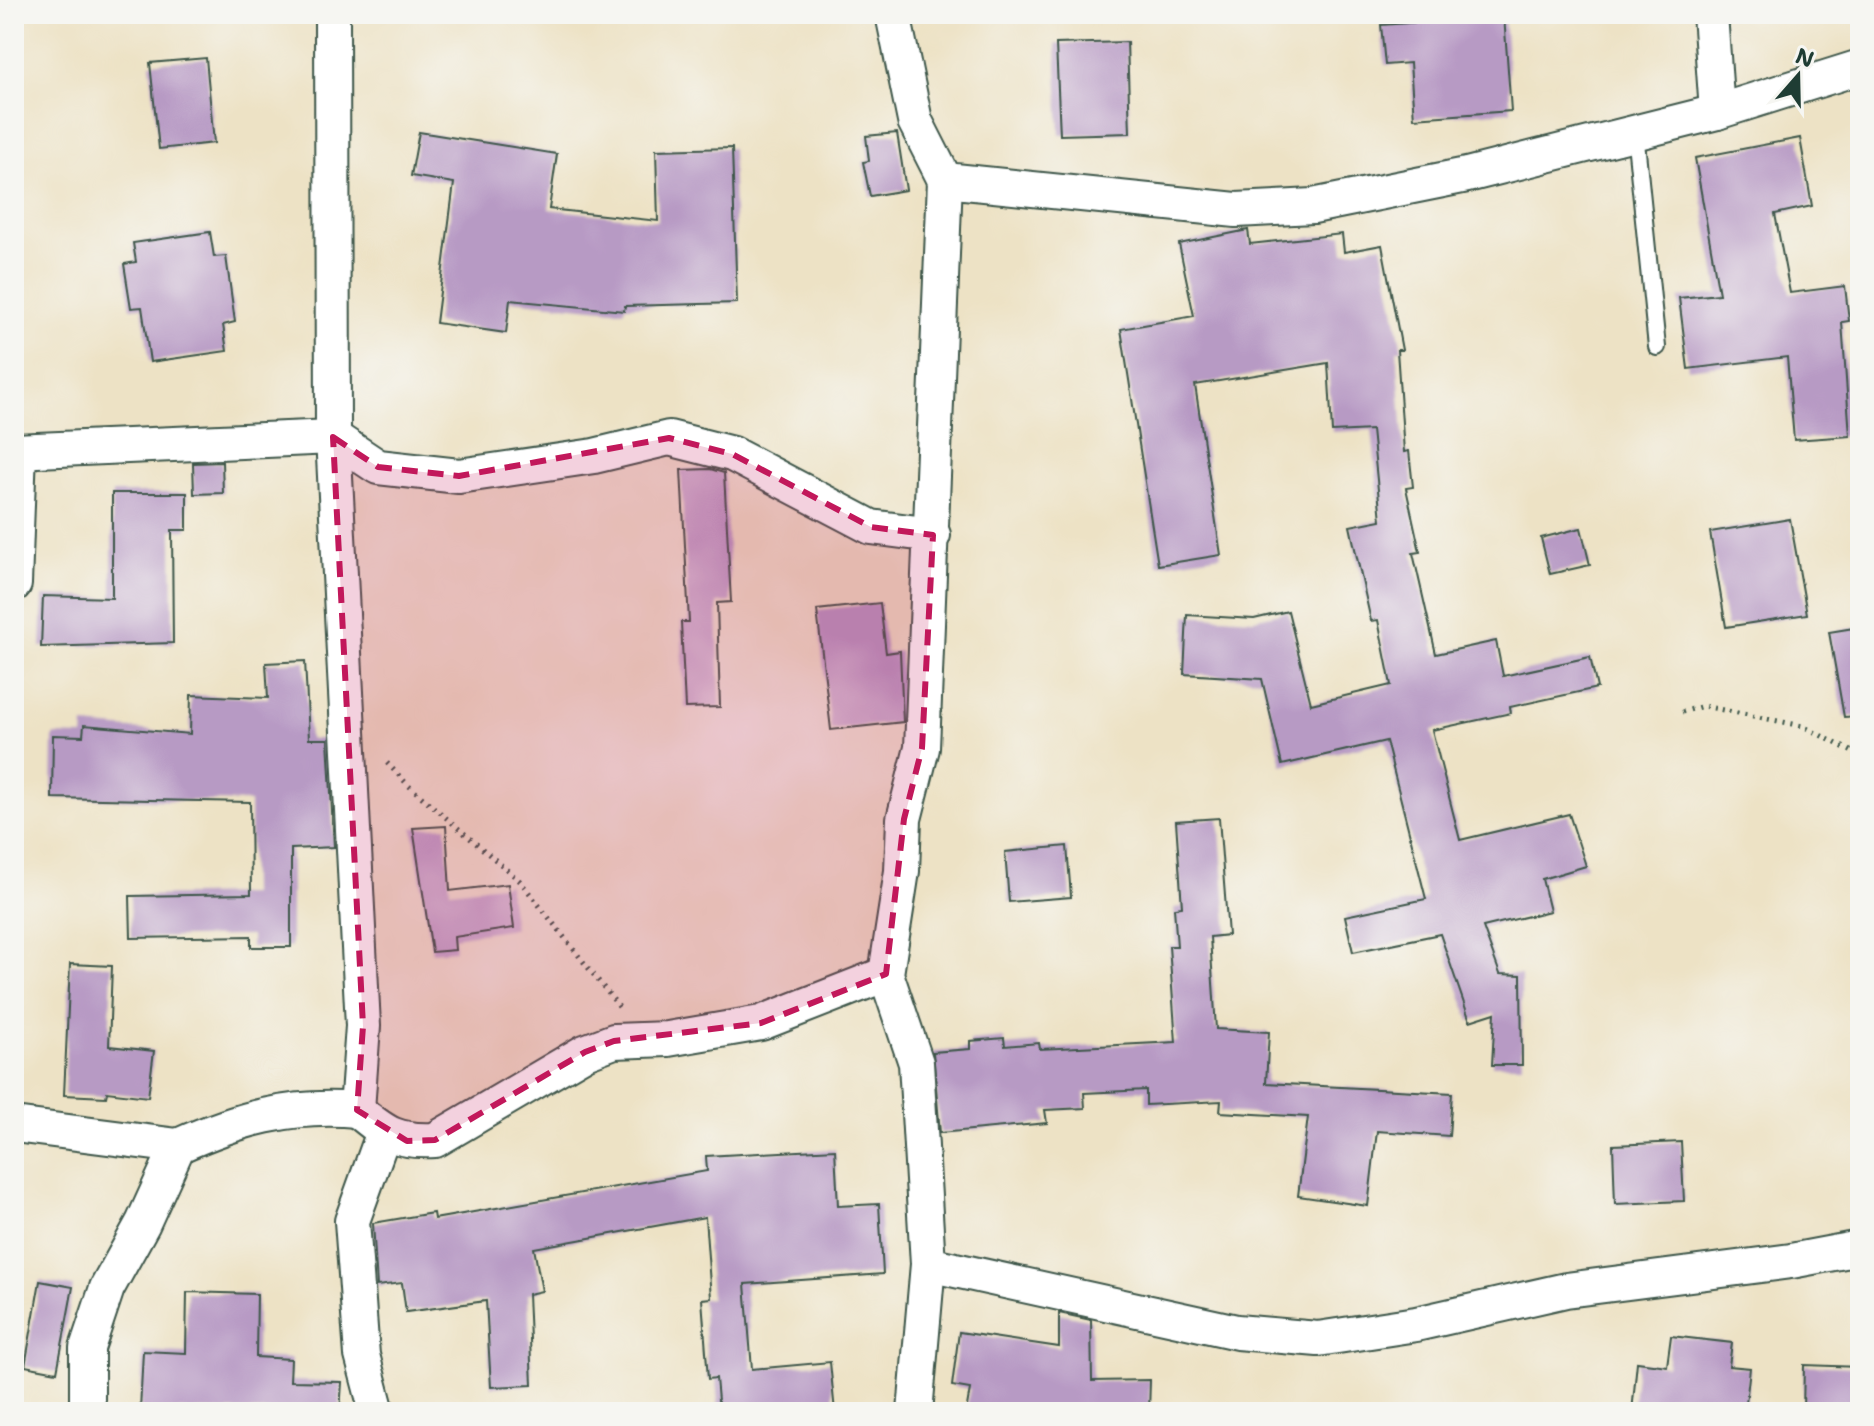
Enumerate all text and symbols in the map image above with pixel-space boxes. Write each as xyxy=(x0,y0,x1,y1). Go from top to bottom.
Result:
north arrow xyxy=(1758,36,1838,116)
text: N xyxy=(1792,41,1818,74)

